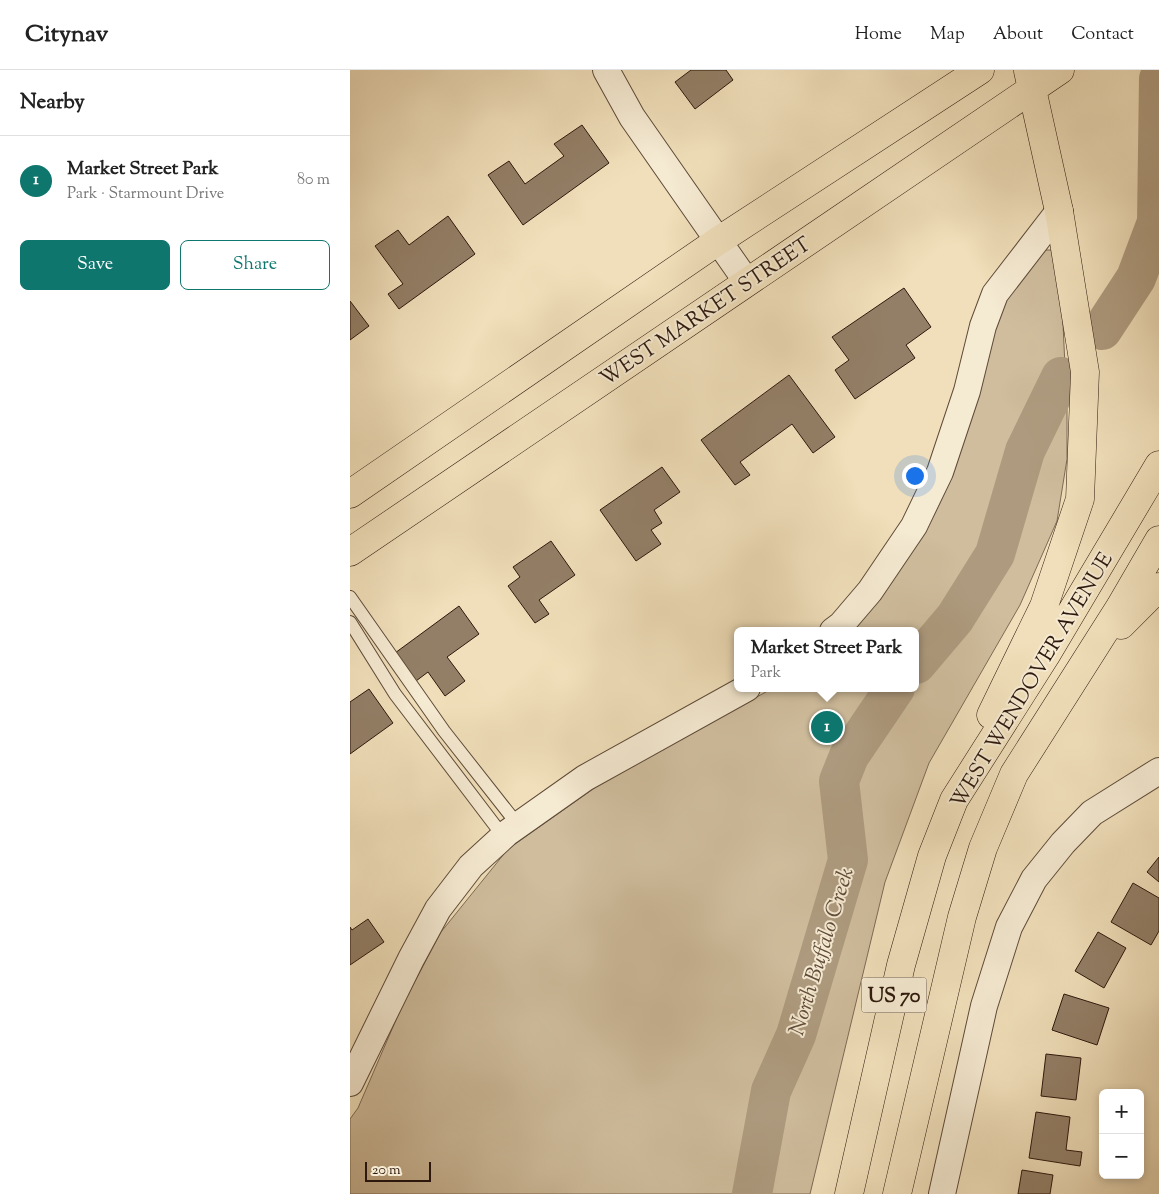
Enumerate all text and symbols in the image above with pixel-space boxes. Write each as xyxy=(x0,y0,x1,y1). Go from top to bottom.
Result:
text: Citynav xyxy=(25,18,108,52)
text: Home xyxy=(855,22,902,48)
text: Map xyxy=(930,22,965,48)
text: About xyxy=(993,22,1043,48)
text: Contact xyxy=(1071,22,1134,48)
text: Nearby xyxy=(20,88,85,118)
text: Market Street Park xyxy=(67,156,219,183)
text: 1 xyxy=(33,169,39,192)
text: 80 m xyxy=(297,169,330,192)
text: Park · Starmount Drive xyxy=(67,183,224,206)
street label: WEST MARKET STREET xyxy=(595,231,818,395)
button: Save xyxy=(20,240,170,290)
button: Share xyxy=(180,240,330,290)
your location xyxy=(902,463,928,489)
street label: WEST WENDOVER AVENUE xyxy=(944,547,1121,815)
popup xyxy=(734,627,919,692)
text: Market Street Park xyxy=(751,635,902,662)
text: Park xyxy=(751,662,781,685)
pin: 1 xyxy=(811,708,843,746)
water label: North Buffalo Creek xyxy=(782,864,864,1040)
road number: US 70 xyxy=(862,978,926,1012)
map controls xyxy=(1099,1089,1144,1179)
button: + xyxy=(1099,1089,1144,1134)
button: − xyxy=(1099,1134,1144,1179)
scale bar xyxy=(365,1159,431,1182)
text: 20 m xyxy=(372,1161,401,1181)

